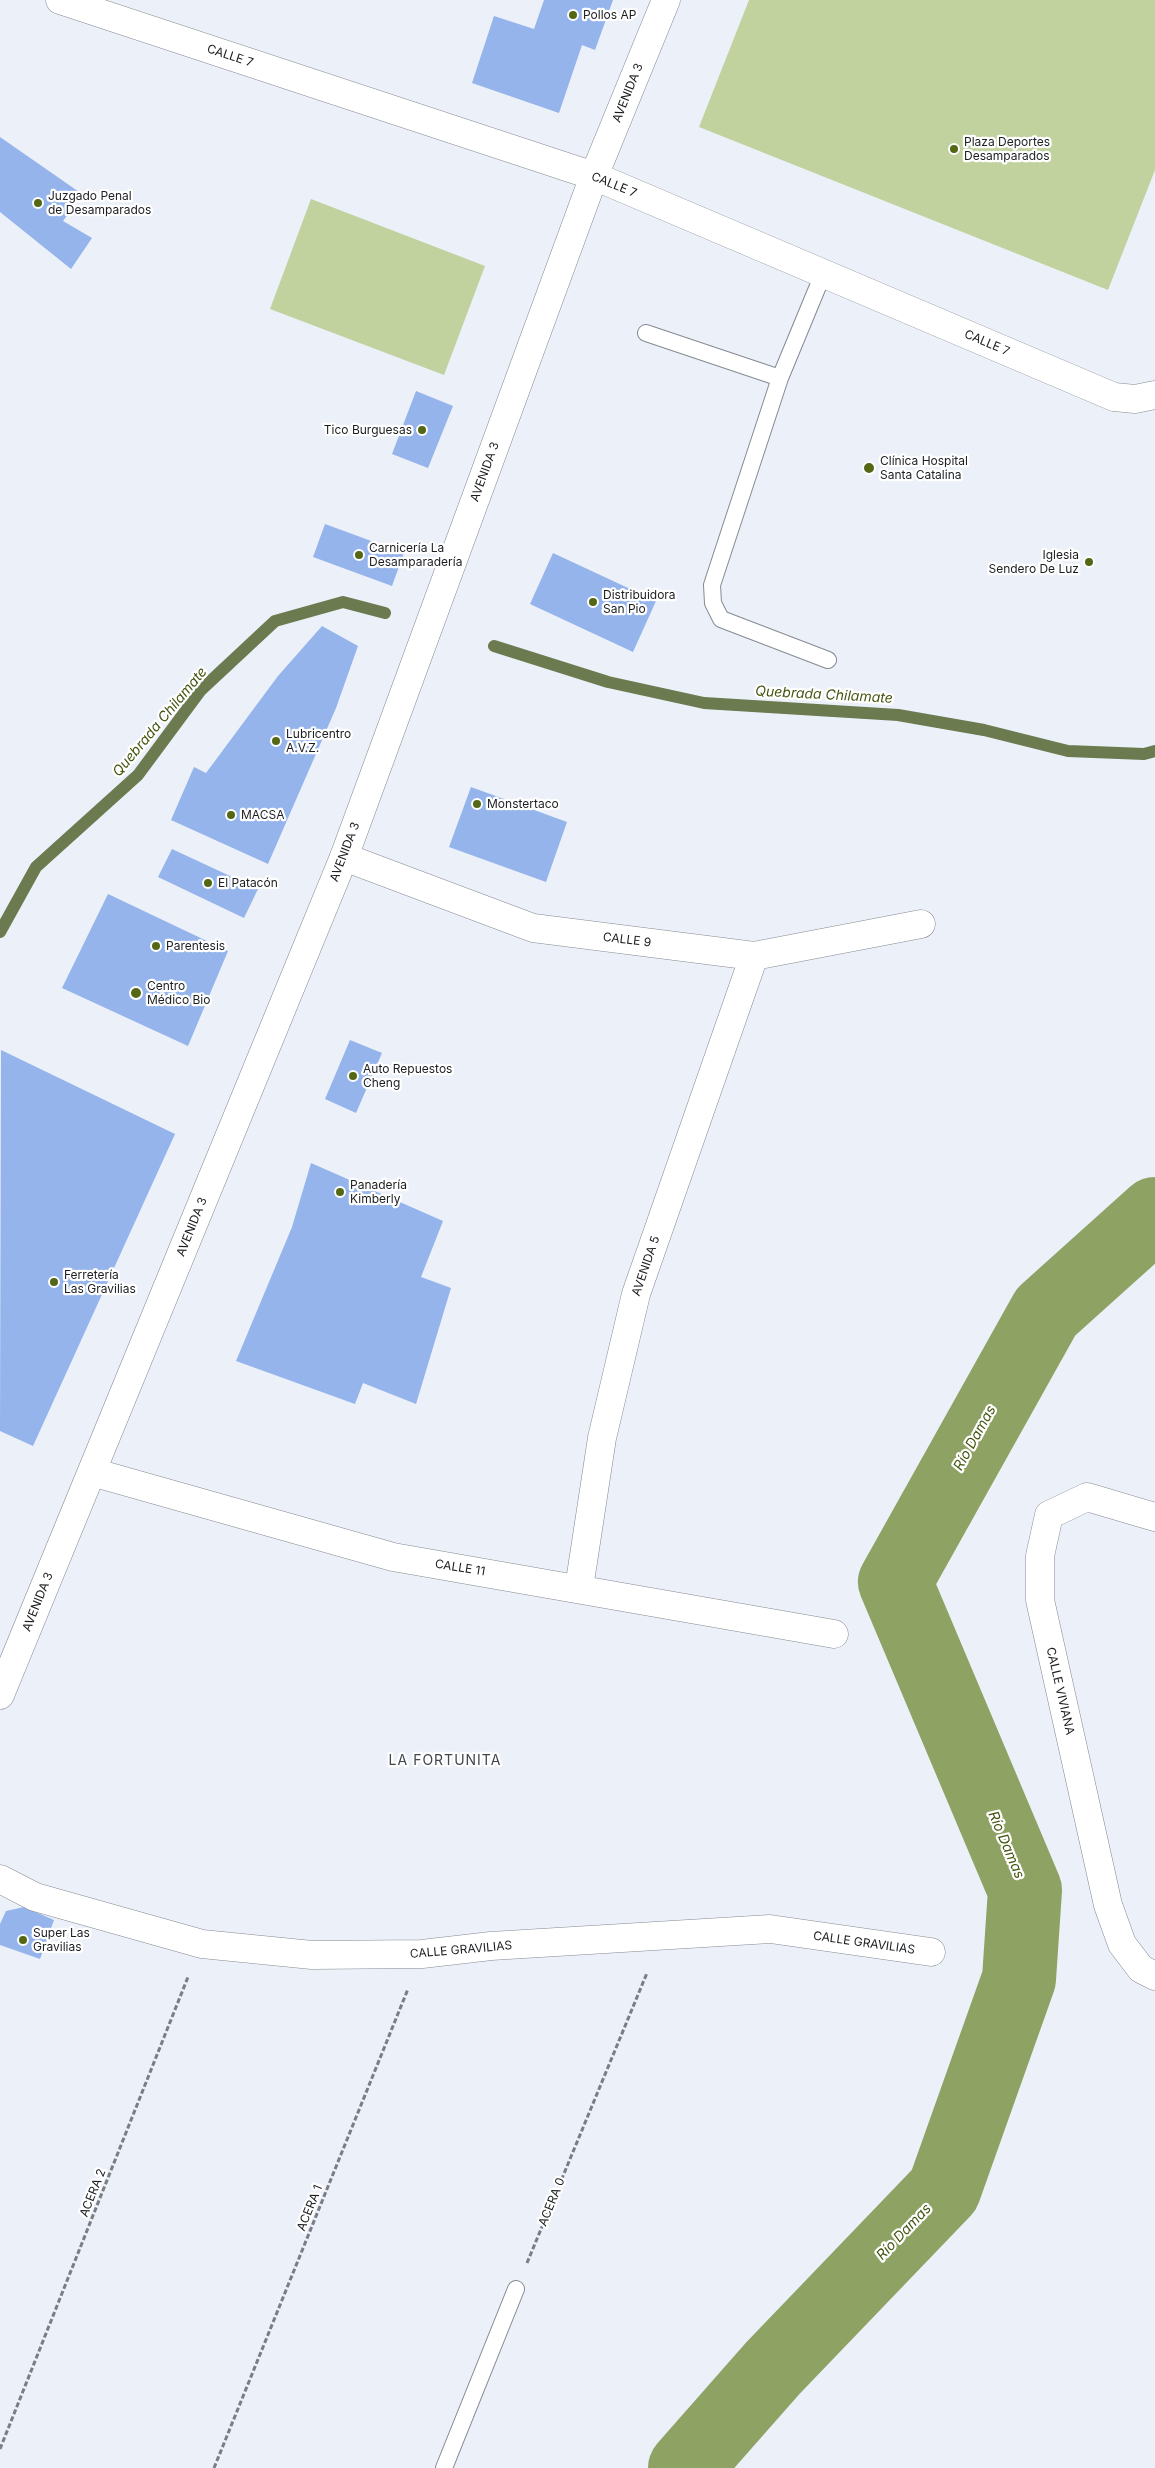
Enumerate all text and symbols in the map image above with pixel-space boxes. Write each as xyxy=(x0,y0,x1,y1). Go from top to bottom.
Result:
place label: Pollos AP xyxy=(583,8,636,22)
marker: Pollos AP xyxy=(567,9,579,21)
street label: CALLE 7 xyxy=(205,42,255,70)
street label: AVENIDA 3 xyxy=(610,61,646,125)
place label: Plaza Deportes Desamparados xyxy=(964,135,1050,163)
marker: Plaza Deportes Desamparados xyxy=(948,143,960,155)
street label: CALLE 7 xyxy=(589,169,639,201)
place label: Juzgado Penal de Desamparados xyxy=(48,189,151,217)
marker: Juzgado Penal de Desamparados xyxy=(32,197,44,209)
street label: CALLE 7 xyxy=(962,327,1012,359)
place label: Tico Burguesas xyxy=(324,423,412,437)
marker: Tico Burguesas xyxy=(416,424,428,436)
street label: AVENIDA 3 xyxy=(468,440,502,504)
place label: Clínica Hospital Santa Catalina xyxy=(880,454,968,482)
marker: Clínica Hospital Santa Catalina xyxy=(862,461,876,475)
place label: Carnicería La Desamparadería xyxy=(369,541,462,569)
place label: Iglesia Sendero De Luz xyxy=(988,548,1079,576)
marker: Carnicería La Desamparadería xyxy=(353,549,365,561)
marker: Iglesia Sendero De Luz xyxy=(1083,556,1095,568)
place label: Distribuidora San Pio xyxy=(603,588,676,616)
marker: Distribuidora San Pio xyxy=(587,596,599,608)
water label: Quebrada Chilamate xyxy=(109,664,211,780)
water label: Quebrada Chilamate xyxy=(755,683,893,707)
place label: Lubricentro A.V.Z. xyxy=(286,727,351,755)
marker: Lubricentro A.V.Z. xyxy=(270,735,282,747)
place label: Monstertaco xyxy=(487,797,559,811)
marker: Monstertaco xyxy=(471,798,483,810)
place label: MACSA xyxy=(241,808,284,822)
marker: MACSA xyxy=(225,809,237,821)
street label: AVENIDA 3 xyxy=(327,820,363,884)
place label: El Patacón xyxy=(218,876,278,890)
marker: El Patacón xyxy=(202,877,214,889)
street label: CALLE 9 xyxy=(602,930,652,950)
place label: Parentesis xyxy=(166,939,225,953)
marker: Parentesis xyxy=(150,940,162,952)
place label: Centro Médico Bio xyxy=(147,979,210,1007)
marker: Centro Médico Bio xyxy=(129,986,143,1000)
place label: Auto Repuestos Cheng xyxy=(363,1062,452,1090)
marker: Auto Repuestos Cheng xyxy=(347,1070,359,1082)
place label: Panadería Kimberly xyxy=(350,1178,407,1206)
marker: Panadería Kimberly xyxy=(334,1186,346,1198)
street label: AVENIDA 3 xyxy=(174,1195,210,1259)
street label: AVENIDA 5 xyxy=(629,1234,663,1298)
place label: Ferretería Las Gravilias xyxy=(64,1268,136,1296)
marker: Ferretería Las Gravilias xyxy=(48,1276,60,1288)
water label: Río Damas xyxy=(950,1403,1000,1473)
street label: CALLE 11 xyxy=(434,1557,486,1579)
street label: AVENIDA 3 xyxy=(20,1570,56,1634)
street label: CALLE VIVIANA xyxy=(1043,1646,1077,1736)
district label: LA FORTUNITA xyxy=(387,1753,503,1769)
water label: Río Damas xyxy=(984,1809,1028,1881)
place label: Super Las Gravilias xyxy=(33,1926,90,1954)
street label: CALLE GRAVILIAS xyxy=(812,1929,916,1957)
marker: Super Las Gravilias xyxy=(17,1934,29,1946)
street label: CALLE GRAVILIAS xyxy=(409,1938,513,1962)
street label: ACERA 2 xyxy=(77,2167,109,2219)
street label: ACERA 0 xyxy=(536,2176,568,2228)
street label: ACERA 1 xyxy=(294,2183,326,2233)
water label: Río Damas xyxy=(873,2200,935,2264)

